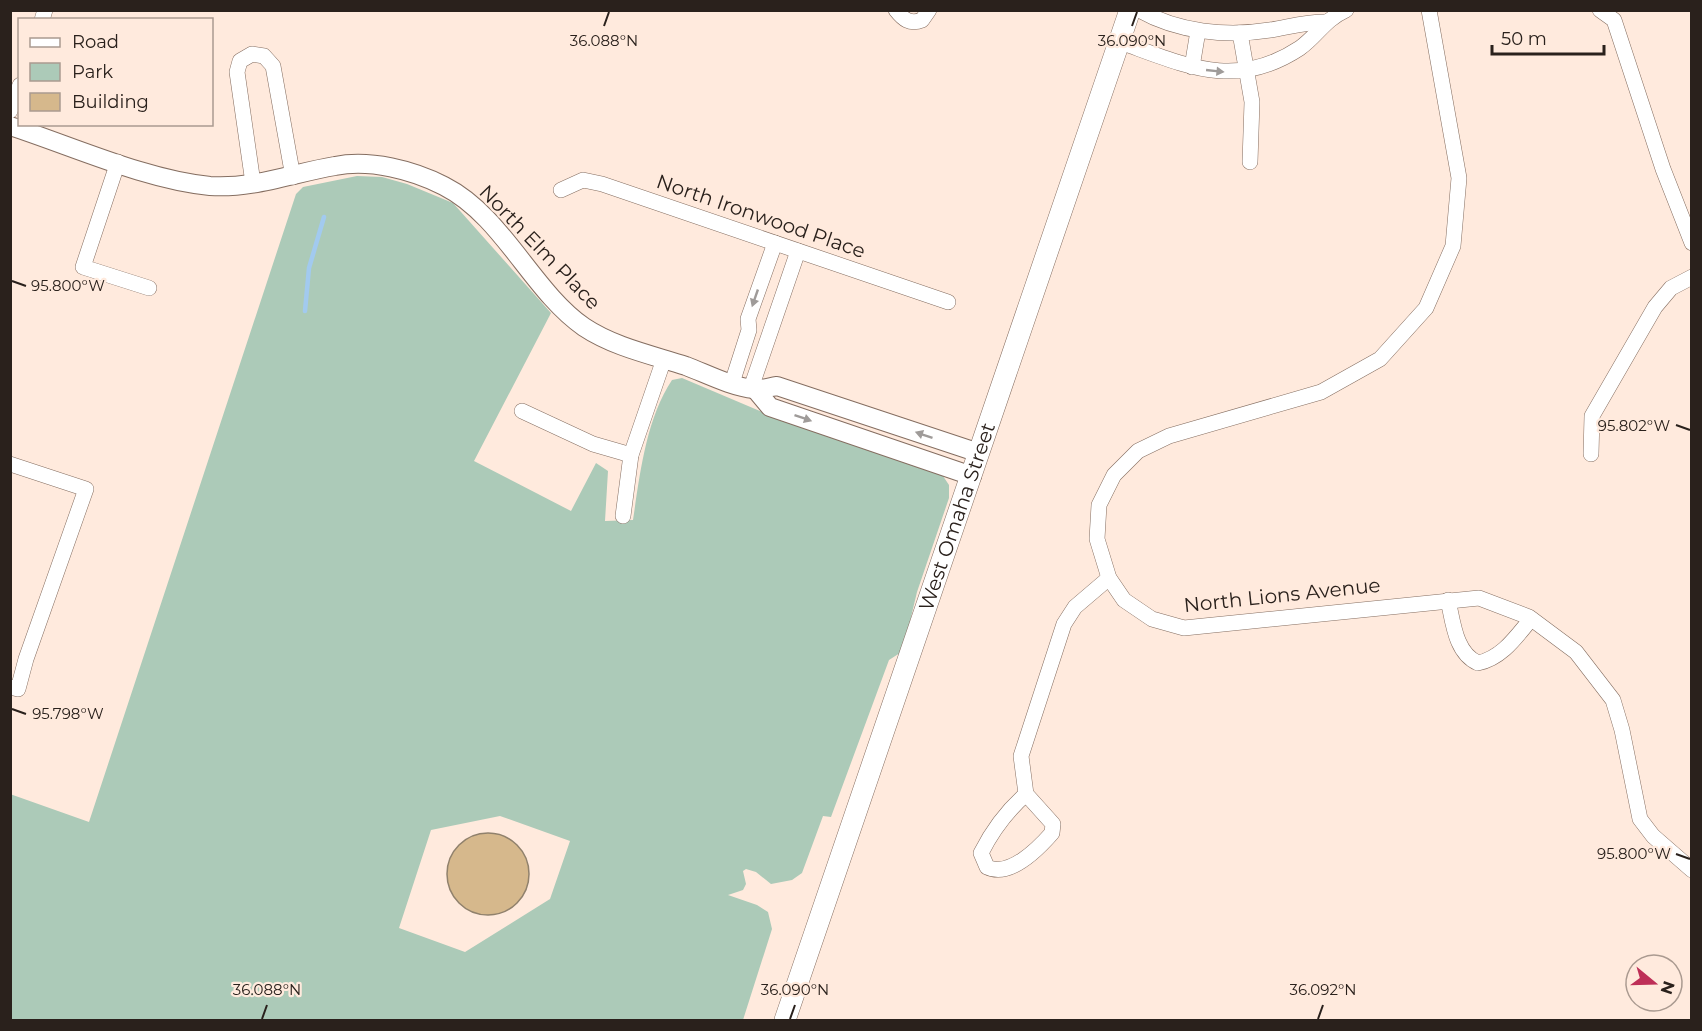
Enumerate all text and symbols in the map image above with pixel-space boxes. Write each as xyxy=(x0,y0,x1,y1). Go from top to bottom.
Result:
legend xyxy=(18,18,213,126)
scale bar xyxy=(1492,18,1604,56)
text: 50 m xyxy=(1501,28,1547,50)
text: Road xyxy=(72,31,119,53)
text: 36.088°N xyxy=(570,31,638,50)
text: 36.090°N xyxy=(1098,31,1166,50)
text: Park xyxy=(72,61,113,83)
one-way arrow xyxy=(1206,66,1225,76)
text: Building xyxy=(72,91,149,113)
street label: North Ironwood Place xyxy=(653,169,869,263)
street label: North Elm Place xyxy=(474,180,606,314)
text: 95.800°W xyxy=(31,276,105,295)
one-way arrow xyxy=(750,289,760,307)
one-way arrow xyxy=(794,414,812,424)
text: 95.802°W xyxy=(1598,416,1671,435)
street label: West Omaha Street xyxy=(914,419,1000,614)
one-way arrow xyxy=(915,429,933,439)
street label: North Lions Avenue xyxy=(1182,573,1382,617)
text: 95.798°W xyxy=(32,704,104,723)
text: 95.800°W xyxy=(1597,844,1671,863)
north arrow xyxy=(1624,953,1684,1013)
text: N xyxy=(1657,979,1679,997)
text: 36.088°N xyxy=(233,980,301,999)
text: 36.090°N xyxy=(761,980,829,999)
text: 36.092°N xyxy=(1290,980,1356,999)

